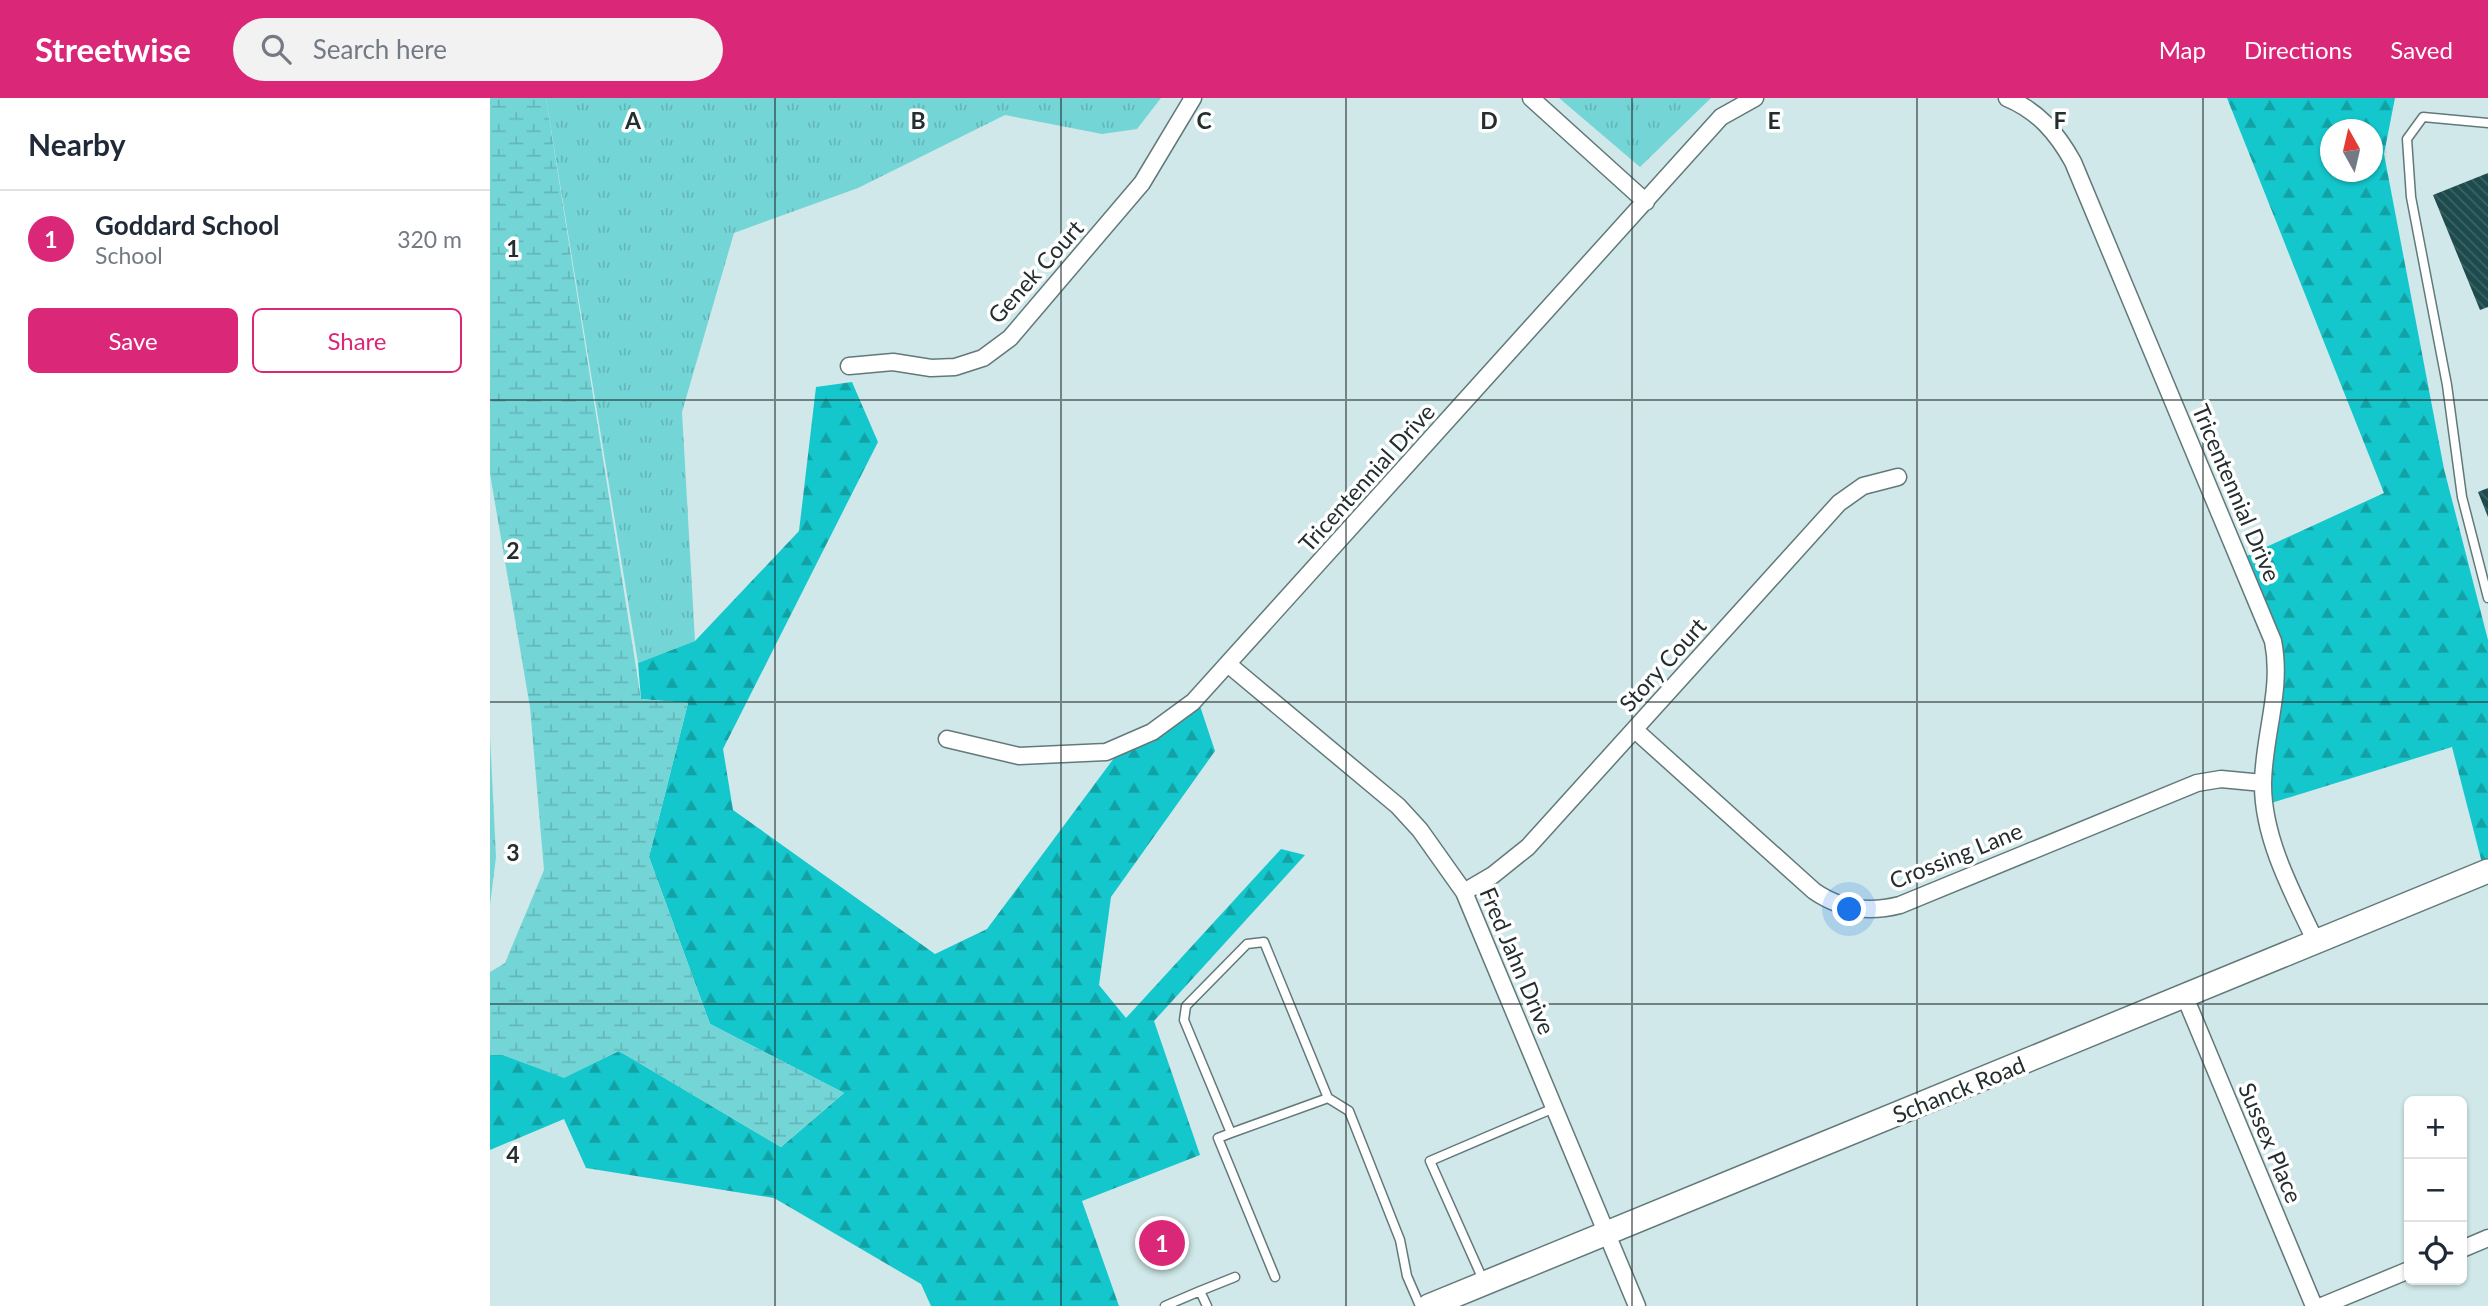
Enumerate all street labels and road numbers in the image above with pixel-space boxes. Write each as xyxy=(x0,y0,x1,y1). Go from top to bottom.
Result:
street label: Genek Court xyxy=(982,213,1089,329)
street label: Tricentennial Drive xyxy=(1292,397,1440,557)
street label: Tricentennial Drive xyxy=(2187,400,2287,585)
street label: Story Court xyxy=(1613,611,1712,717)
street label: Crossing Lane xyxy=(1885,816,2026,894)
street label: Fred Jahn Drive xyxy=(1474,883,1562,1038)
street label: Schanck Road xyxy=(1888,1050,2029,1128)
street label: Sussex Place xyxy=(2233,1078,2309,1207)

